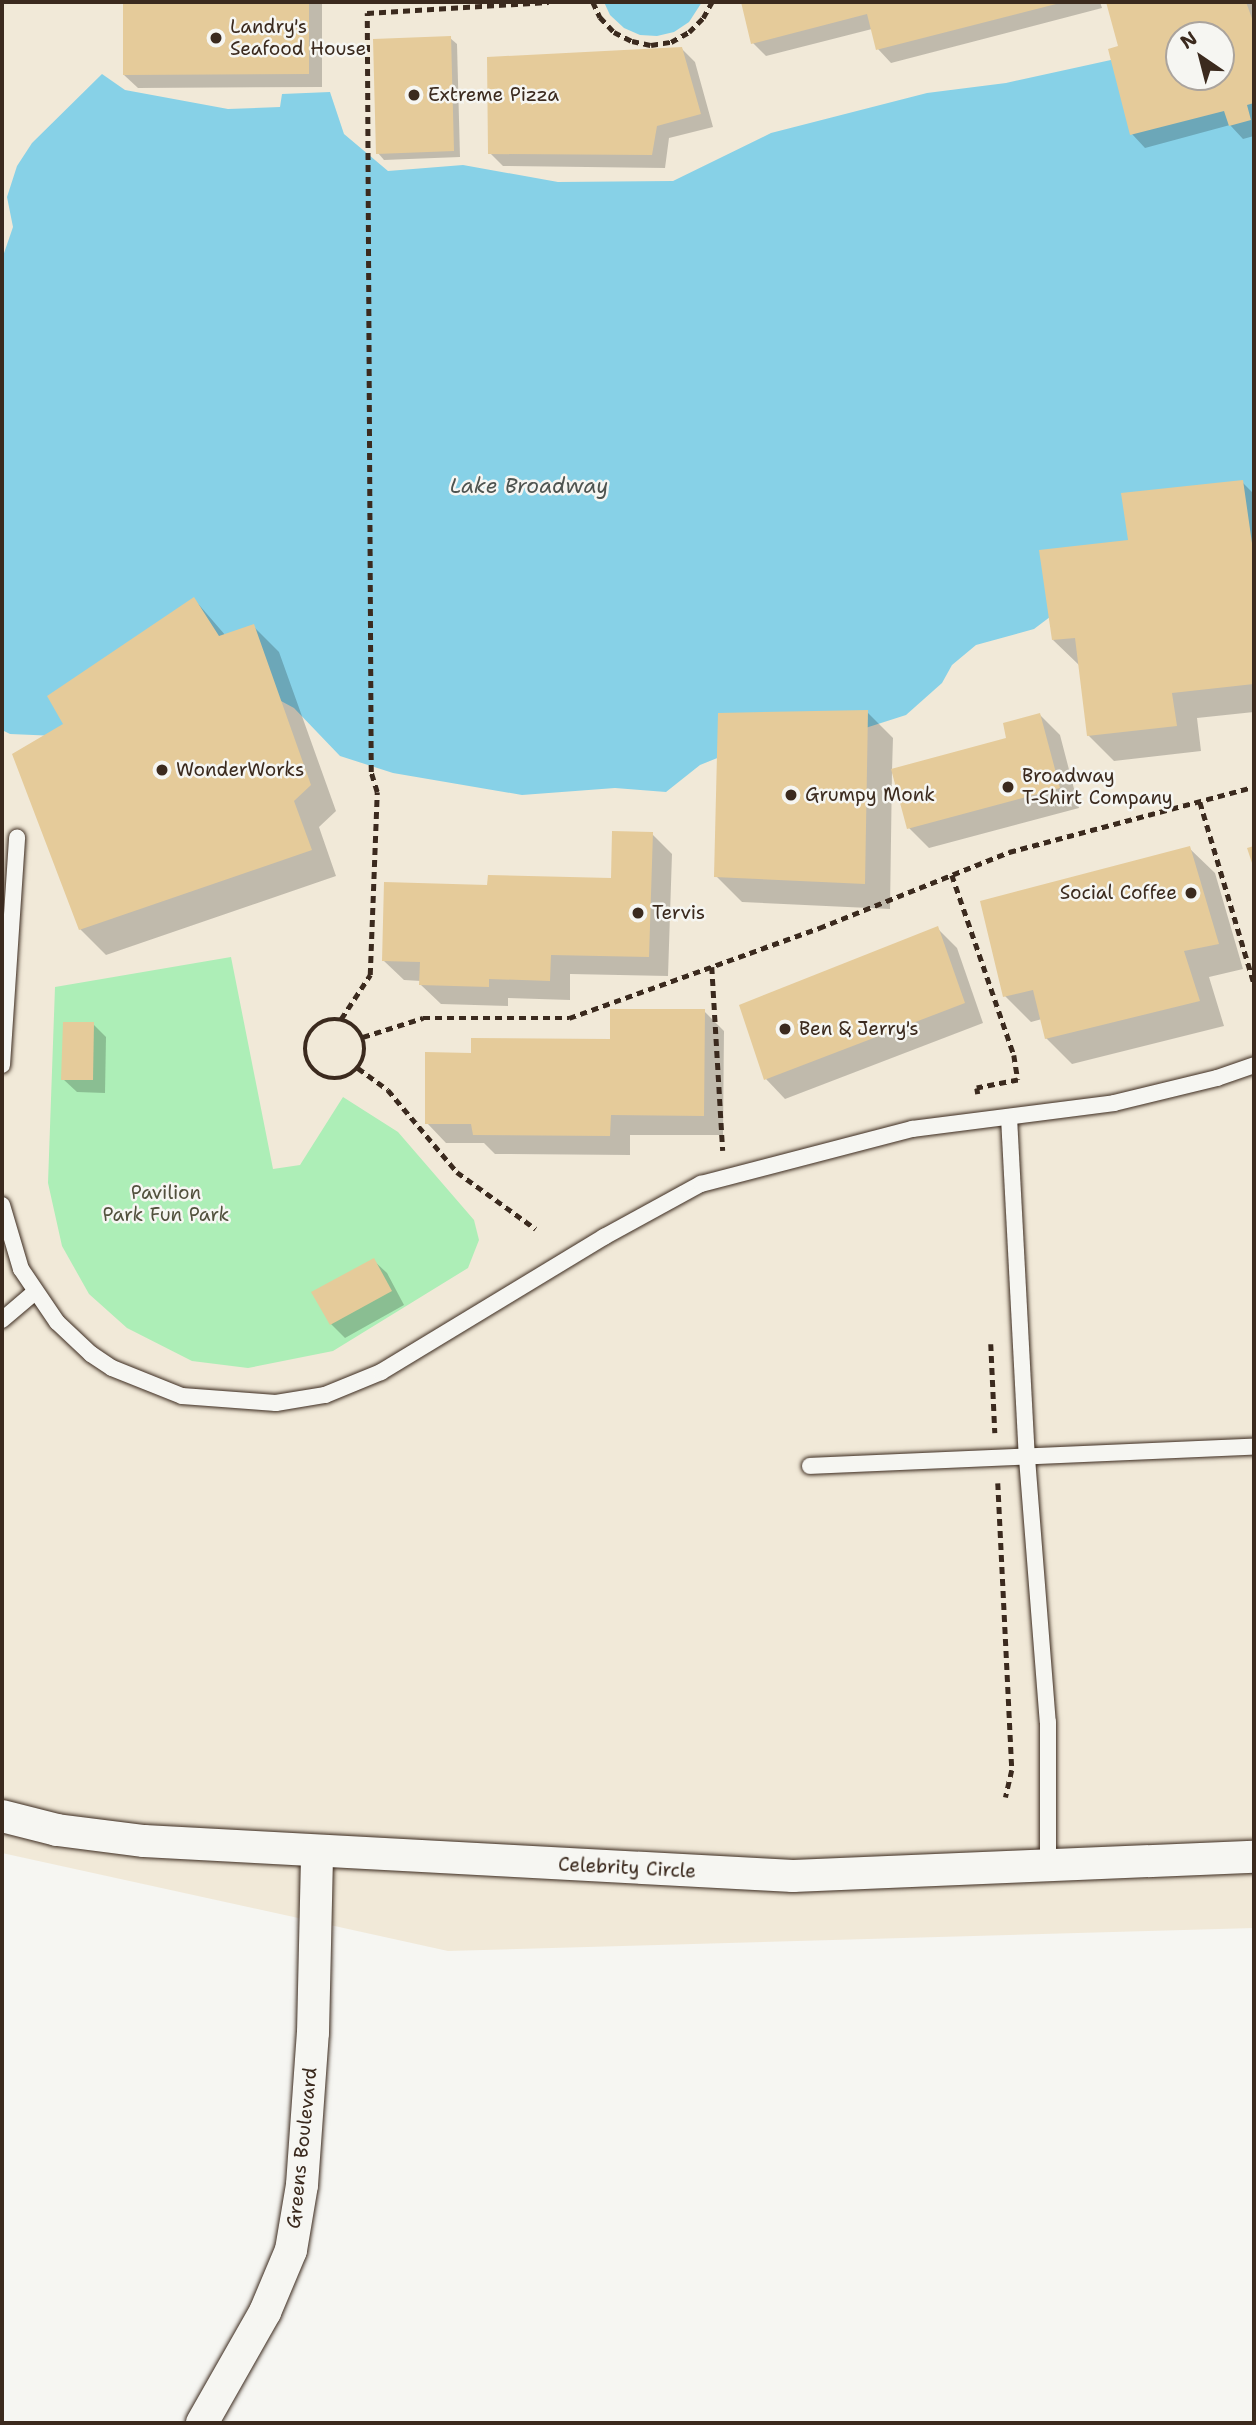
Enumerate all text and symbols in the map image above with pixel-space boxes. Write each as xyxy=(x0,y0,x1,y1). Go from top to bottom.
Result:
place label: Landry's Seafood House xyxy=(230,16,366,60)
north arrow xyxy=(1165,21,1235,91)
text: N xyxy=(1175,25,1202,55)
marker: Landry's Seafood House xyxy=(208,30,224,46)
place label: Extreme Pizza xyxy=(428,84,559,106)
marker: Extreme Pizza xyxy=(406,87,422,103)
water label: Lake Broadway xyxy=(450,473,608,499)
place label: WonderWorks xyxy=(176,759,304,781)
marker: WonderWorks xyxy=(154,762,170,778)
place label: Broadway T-Shirt Company xyxy=(1022,765,1173,809)
marker: Broadway T-Shirt Company xyxy=(1000,779,1016,795)
place label: Grumpy Monk xyxy=(805,784,935,806)
marker: Grumpy Monk xyxy=(783,787,799,803)
place label: Social Coffee xyxy=(1060,882,1177,904)
marker: Social Coffee xyxy=(1183,885,1199,901)
place label: Tervis xyxy=(652,902,705,924)
marker: Tervis xyxy=(630,905,646,921)
place label: Ben & Jerry's xyxy=(799,1018,919,1040)
marker: Ben & Jerry's xyxy=(777,1021,793,1037)
park label: Pavilion Park Fun Park xyxy=(103,1182,229,1226)
street label: Celebrity Circle xyxy=(558,1853,696,1883)
street label: Greens Boulevard xyxy=(282,2066,322,2230)

